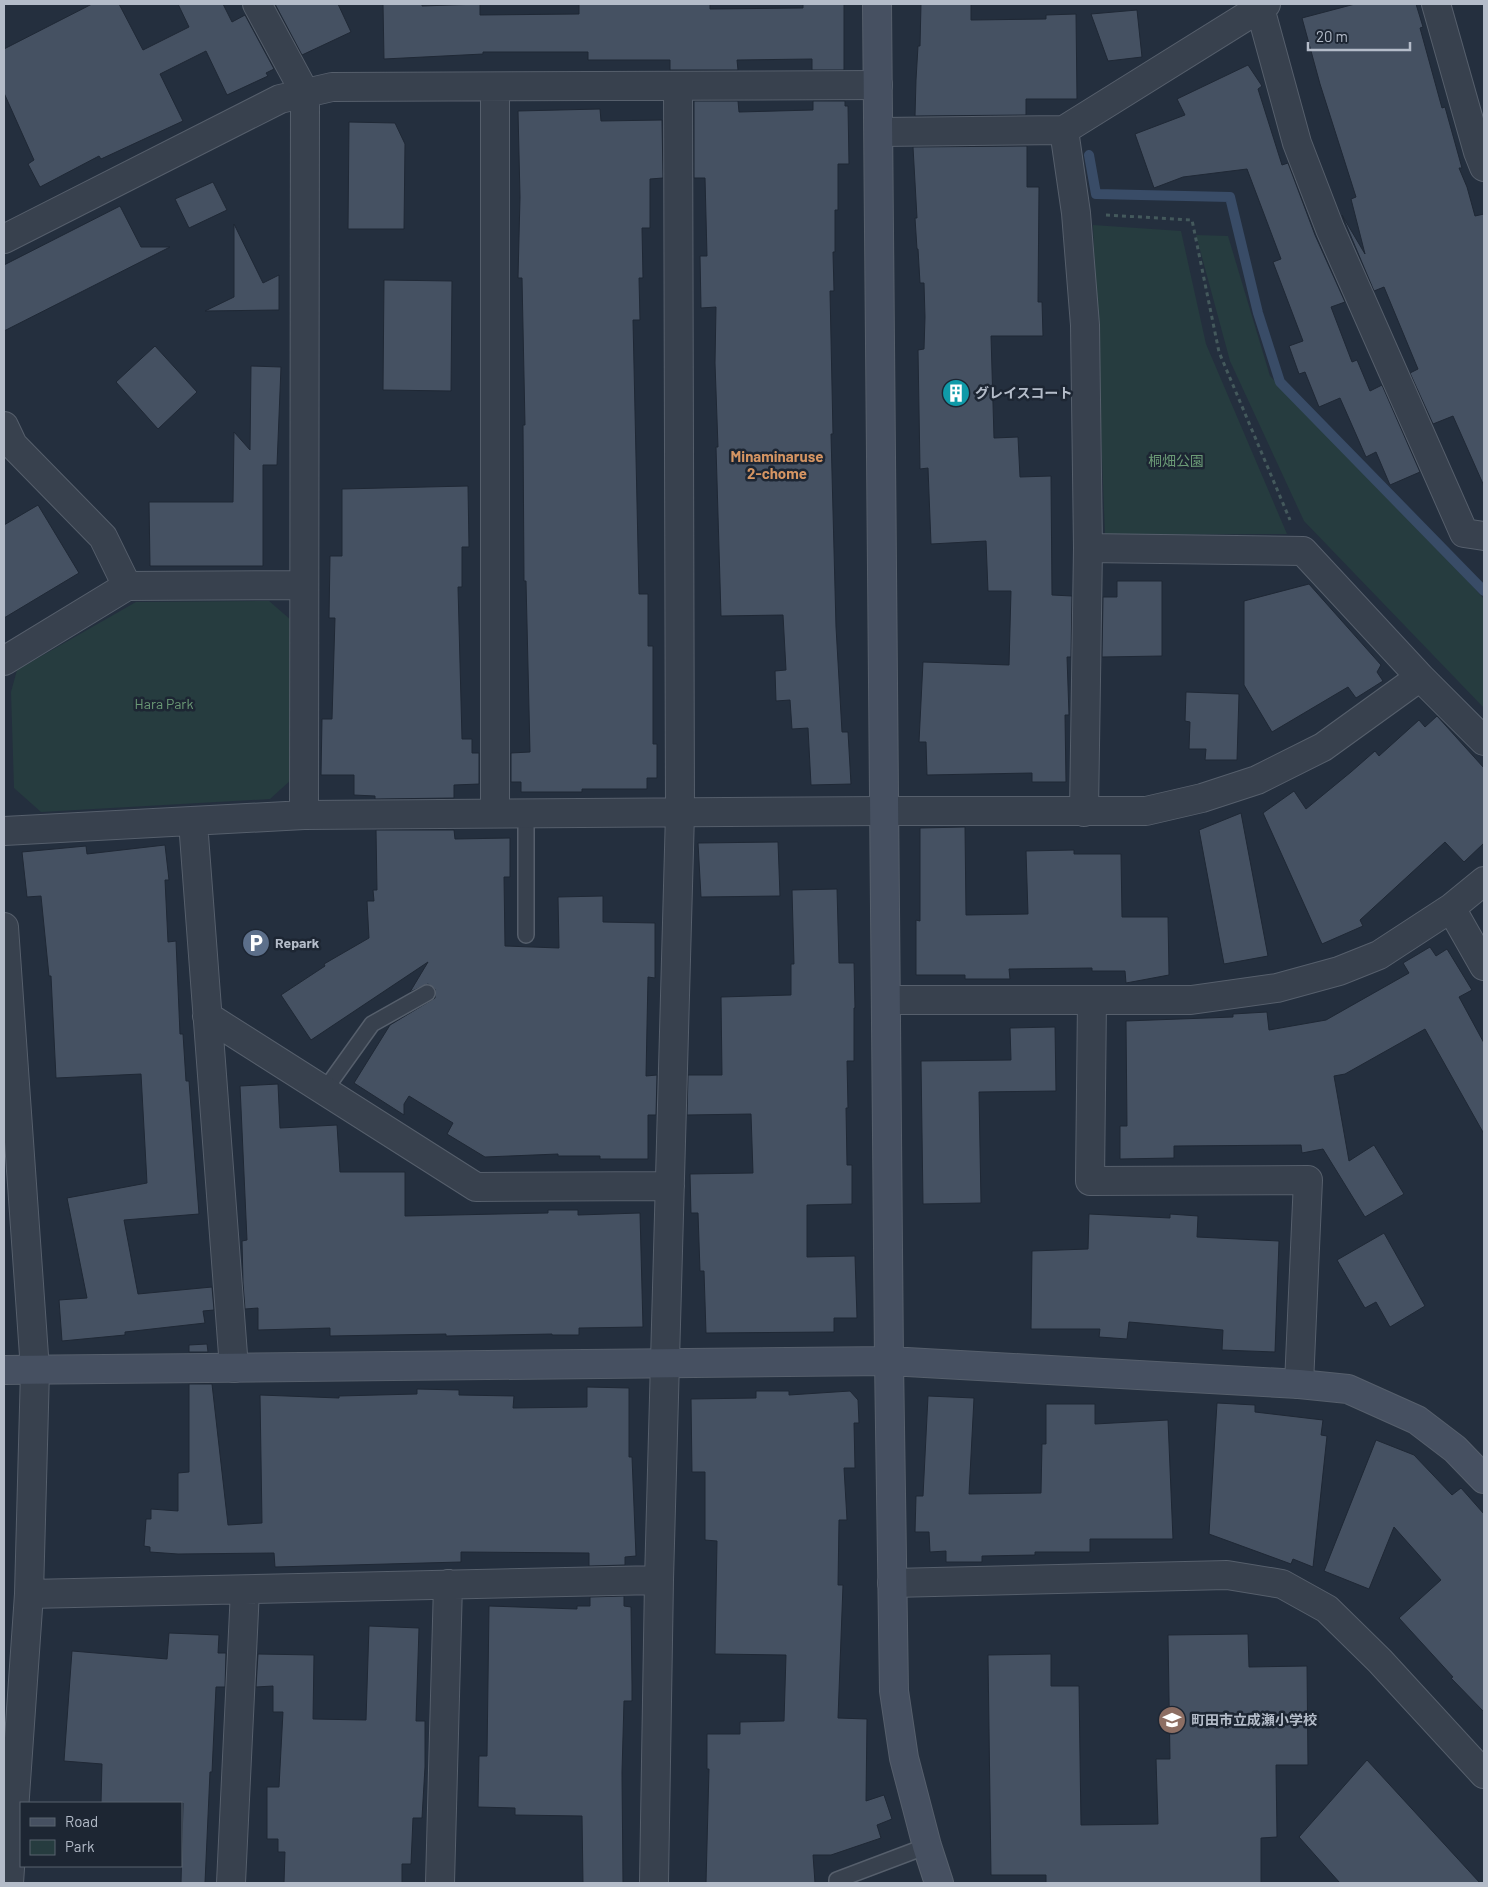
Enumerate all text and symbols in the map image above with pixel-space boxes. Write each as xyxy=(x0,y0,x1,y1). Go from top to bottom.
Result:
scale bar xyxy=(1308,20,1410,52)
text: 20 m xyxy=(1316,27,1348,45)
building icon: グレイスコート xyxy=(941,378,971,408)
place label: グレイスコート xyxy=(975,384,1073,401)
district label: Minaminaruse 2-chome xyxy=(731,447,823,482)
park label: 桐畑公園 xyxy=(1148,452,1204,469)
park label: Hara Park xyxy=(135,695,193,712)
parking icon: Repark xyxy=(241,928,271,958)
place label: Repark xyxy=(275,934,320,951)
school or university icon: 町田市立成瀬小学校 xyxy=(1157,1705,1187,1735)
place label: 町田市立成瀬小学校 xyxy=(1191,1711,1317,1728)
legend xyxy=(20,1802,182,1867)
text: Road xyxy=(65,1812,98,1830)
text: Park xyxy=(65,1837,95,1855)

